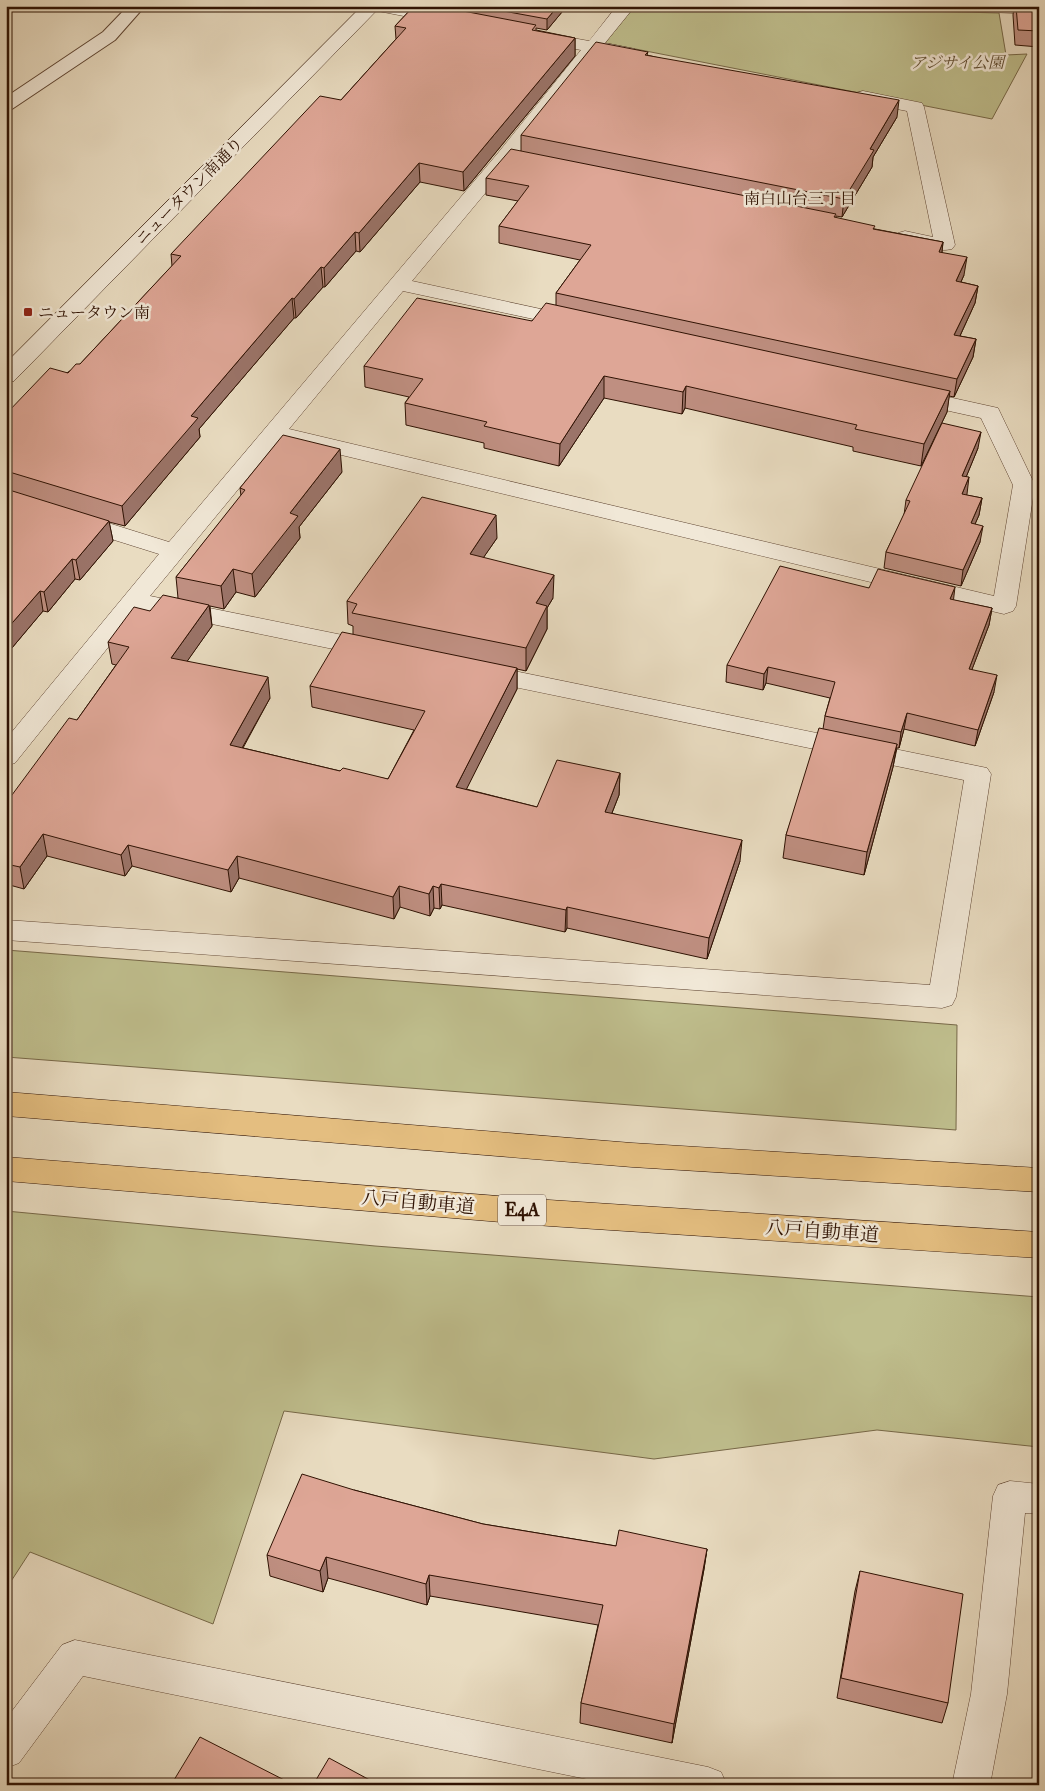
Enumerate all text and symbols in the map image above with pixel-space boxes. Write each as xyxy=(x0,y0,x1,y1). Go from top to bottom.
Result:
park label: アジサイ公園 xyxy=(910,53,1007,72)
street label: ニュータウン南通り xyxy=(131,133,247,249)
district label: 南白山台三丁目 xyxy=(744,189,856,208)
place label: ニュータウン南 xyxy=(38,303,150,322)
marker: ニュータウン南 xyxy=(22,306,34,318)
street label: 八戸自動車道 xyxy=(360,1186,476,1218)
road number: E4A xyxy=(498,1194,546,1226)
street label: 八戸自動車道 xyxy=(764,1216,880,1246)

